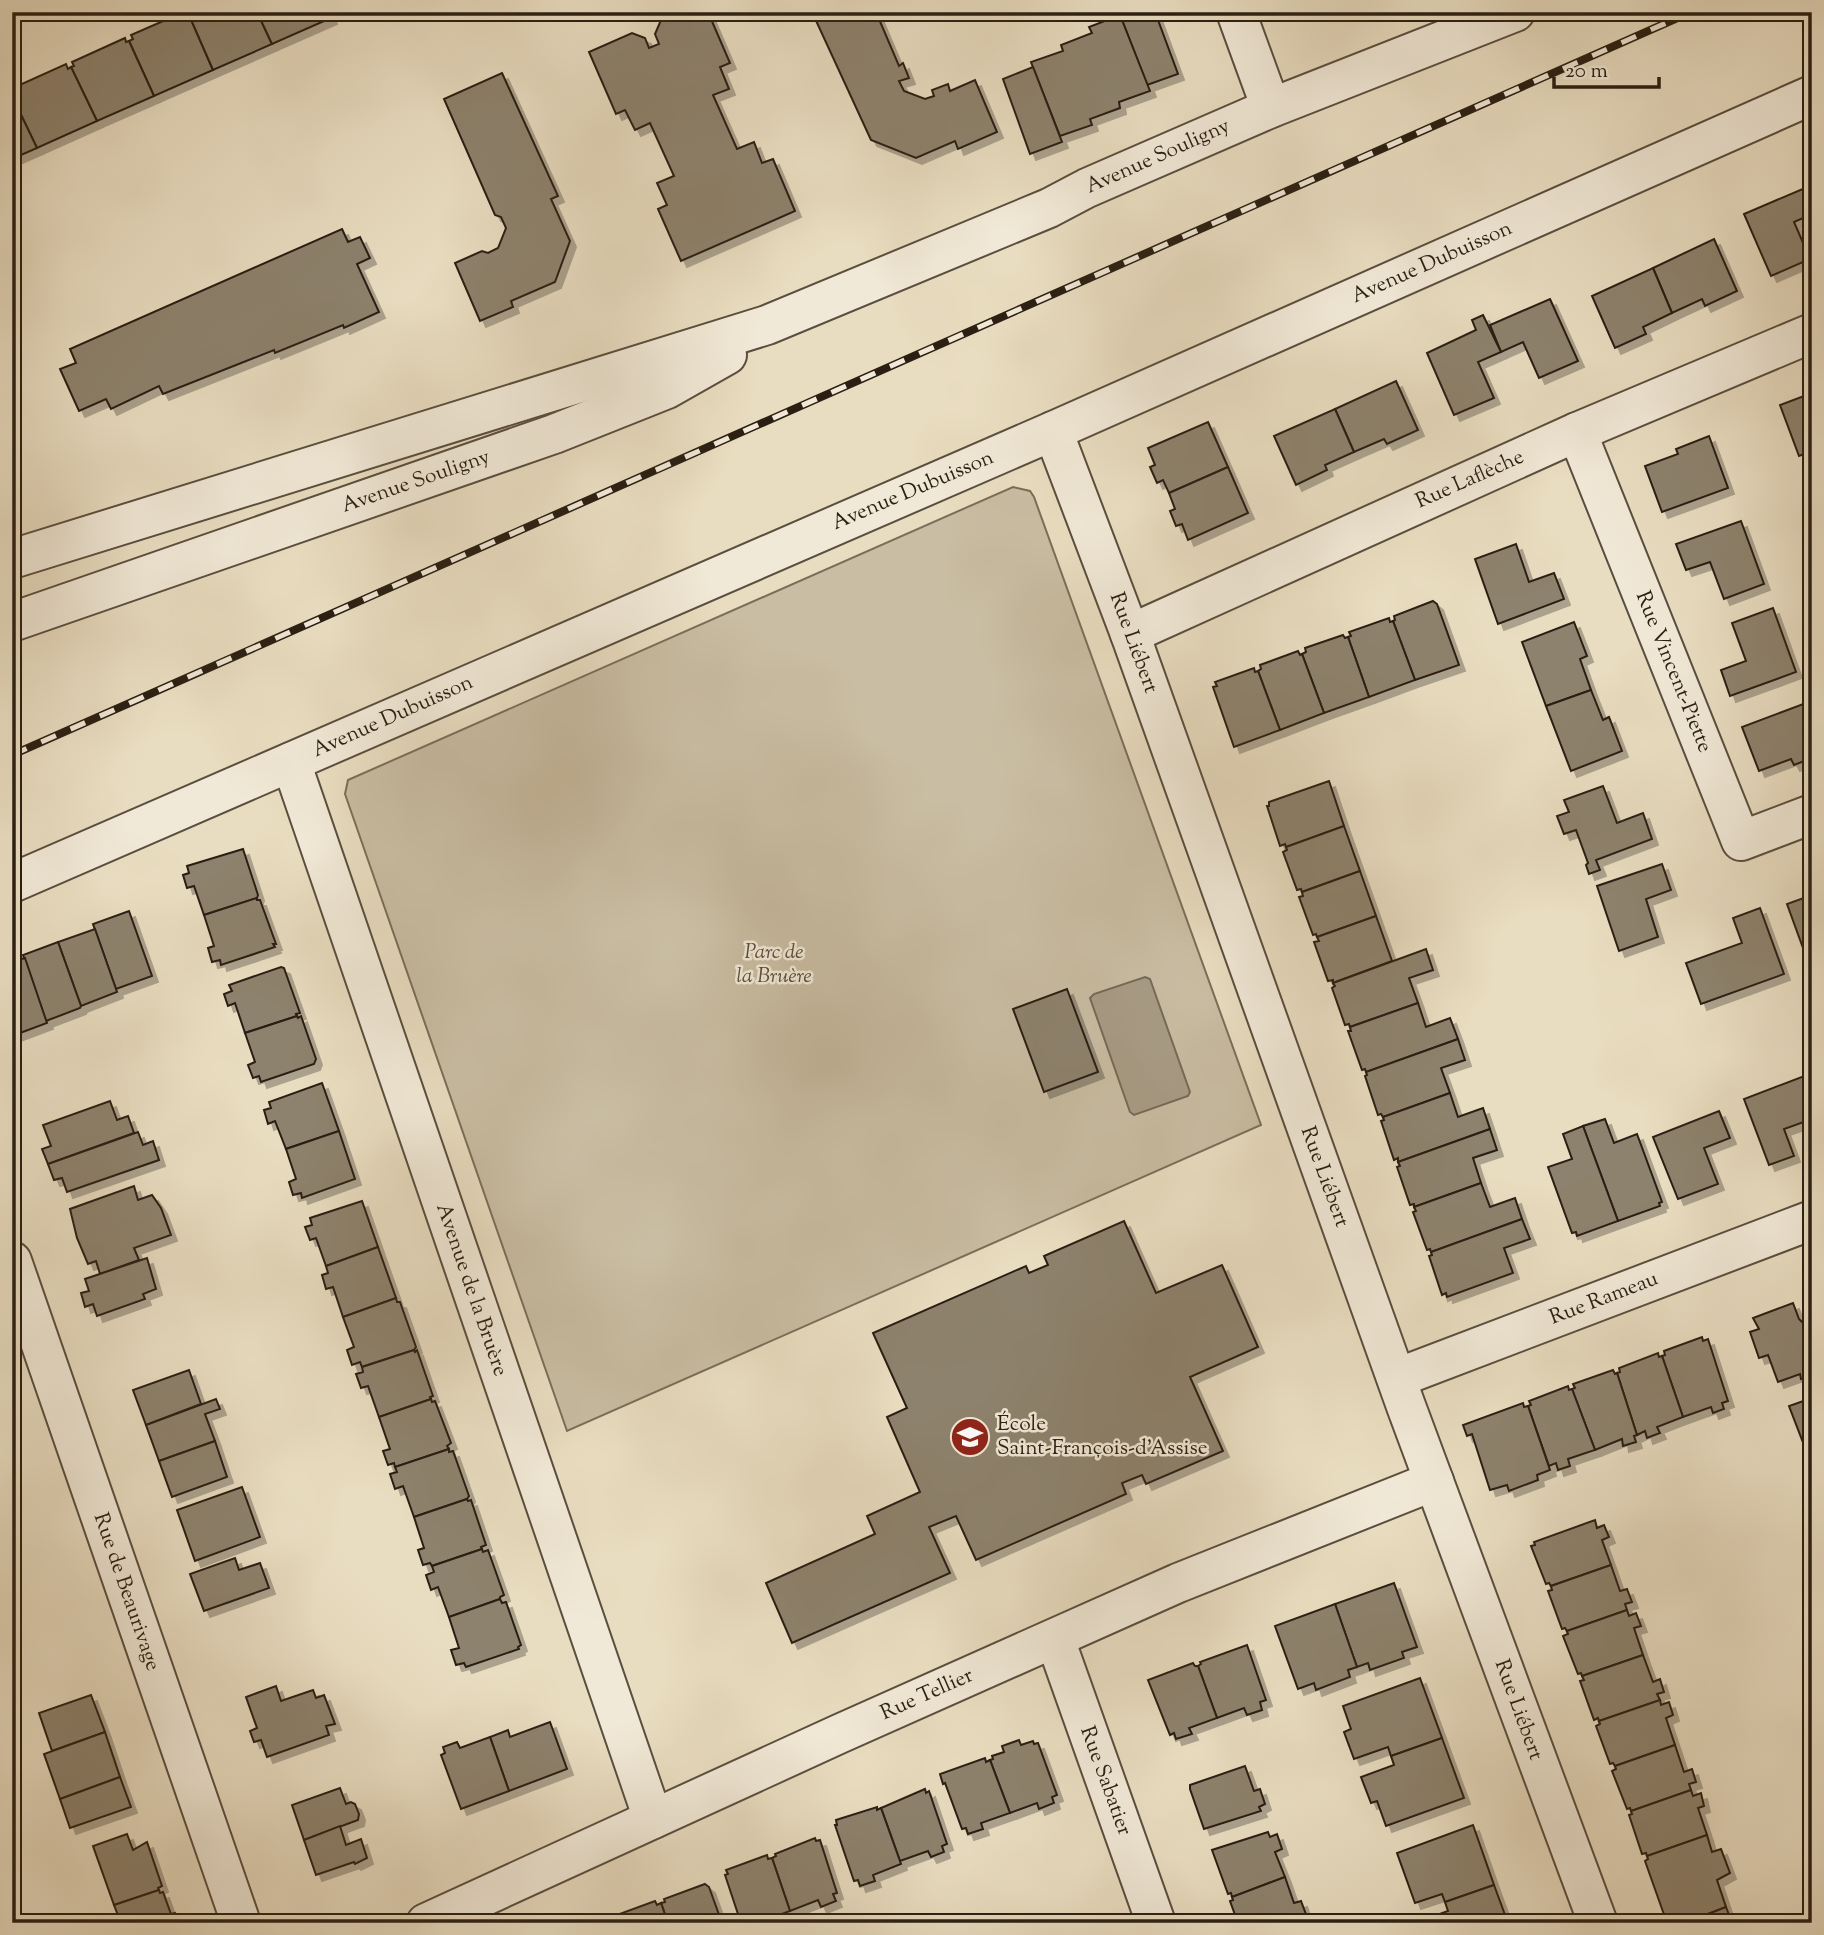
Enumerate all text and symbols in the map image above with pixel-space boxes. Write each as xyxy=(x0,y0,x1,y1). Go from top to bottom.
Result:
scale bar xyxy=(1554,46,1660,90)
text: 20 m xyxy=(1565,57,1608,87)
street label: Avenue Souligny xyxy=(1081,112,1235,202)
street label: Avenue Dubuisson xyxy=(1347,214,1517,312)
street label: Avenue Souligny xyxy=(338,442,495,521)
street label: Avenue Dubuisson xyxy=(827,443,999,539)
street label: Rue Laflèche xyxy=(1411,443,1529,517)
street label: Rue Vincent-Piette xyxy=(1627,587,1719,757)
street label: Rue Liébert xyxy=(1101,588,1165,698)
street label: Avenue Dubuisson xyxy=(308,668,478,766)
park label: Parc de la Bruère xyxy=(736,938,812,992)
street label: Rue Liébert xyxy=(1292,1122,1356,1232)
street label: Avenue de la Bruère xyxy=(427,1199,515,1381)
street label: Rue Rameau xyxy=(1545,1265,1663,1333)
place label: École Saint-François-d'Assise xyxy=(997,1410,1207,1464)
school or university icon: École Saint-François-d'Assise xyxy=(949,1416,991,1458)
street label: Rue de Beaurivage xyxy=(85,1509,167,1675)
street label: Rue Liébert xyxy=(1486,1655,1550,1765)
street label: Rue Tellier xyxy=(876,1661,978,1729)
street label: Rue Sabatier xyxy=(1071,1722,1139,1840)

